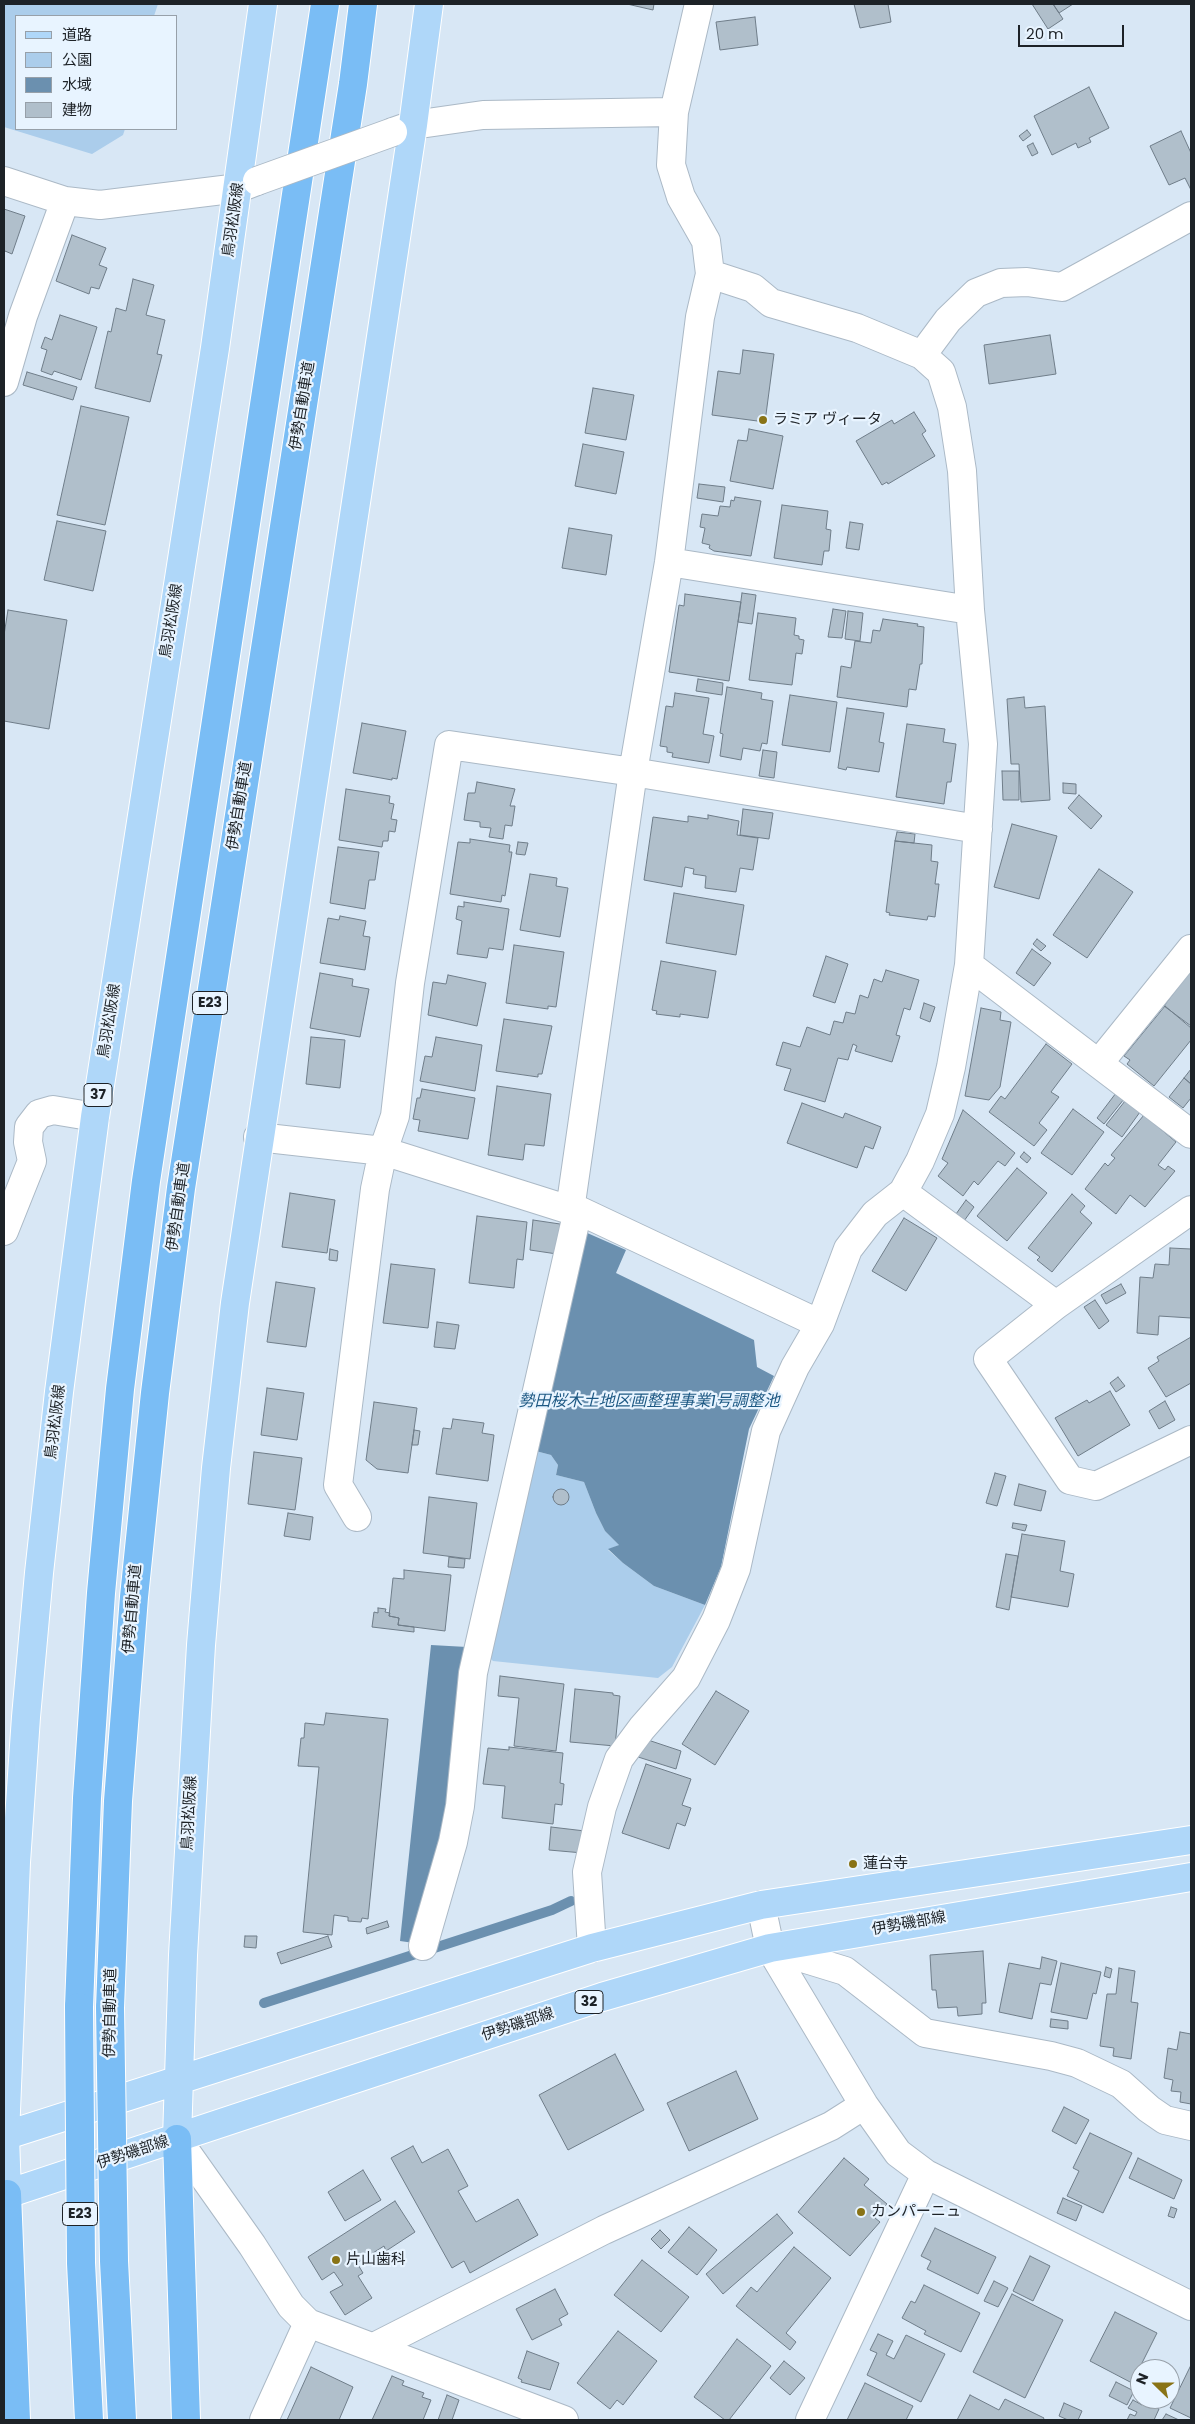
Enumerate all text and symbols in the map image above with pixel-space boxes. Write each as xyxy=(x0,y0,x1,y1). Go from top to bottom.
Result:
legend xyxy=(15,15,178,130)
scale bar xyxy=(1020,15,1126,47)
text: 20 m xyxy=(1026,23,1064,44)
text: 道路 xyxy=(62,24,92,45)
text: 公園 xyxy=(62,49,92,70)
text: 水域 xyxy=(62,74,92,95)
text: 建物 xyxy=(62,99,92,120)
street label: 鳥羽松阪線 xyxy=(220,182,248,258)
street label: 伊勢自動車道 xyxy=(287,360,319,452)
place label: ラミア ヴィータ xyxy=(773,411,882,429)
marker: ラミア ヴィータ xyxy=(757,414,769,426)
street label: 鳥羽松阪線 xyxy=(157,583,187,659)
street label: 伊勢自動車道 xyxy=(224,760,256,852)
street label: 鳥羽松阪線 xyxy=(95,983,125,1059)
road number: E23 xyxy=(192,991,228,1014)
road number: 37 xyxy=(84,1084,112,1106)
street label: 伊勢自動車道 xyxy=(164,1161,194,1253)
street label: 鳥羽松阪線 xyxy=(42,1384,70,1460)
water label: 勢田桜木土地区画整理事業1号調整池 xyxy=(518,1392,780,1412)
street label: 伊勢自動車道 xyxy=(120,1563,146,1655)
street label: 鳥羽松阪線 xyxy=(179,1775,201,1851)
place label: 蓮台寺 xyxy=(863,1855,908,1873)
marker: 蓮台寺 xyxy=(847,1858,859,1870)
street label: 伊勢磯部線 xyxy=(871,1909,947,1939)
street label: 伊勢自動車道 xyxy=(101,1968,121,2058)
road number: 32 xyxy=(575,1990,603,2014)
street label: 伊勢磯部線 xyxy=(480,2005,556,2045)
street label: 伊勢磯部線 xyxy=(95,2133,171,2173)
road number: E23 xyxy=(62,2202,98,2226)
place label: カンパーニュ xyxy=(871,2203,961,2221)
marker: カンパーニュ xyxy=(855,2206,867,2218)
place label: 片山歯科 xyxy=(346,2251,406,2269)
marker: 片山歯科 xyxy=(330,2254,342,2266)
north arrow xyxy=(1130,2359,1180,2409)
text: N xyxy=(1131,2370,1153,2387)

